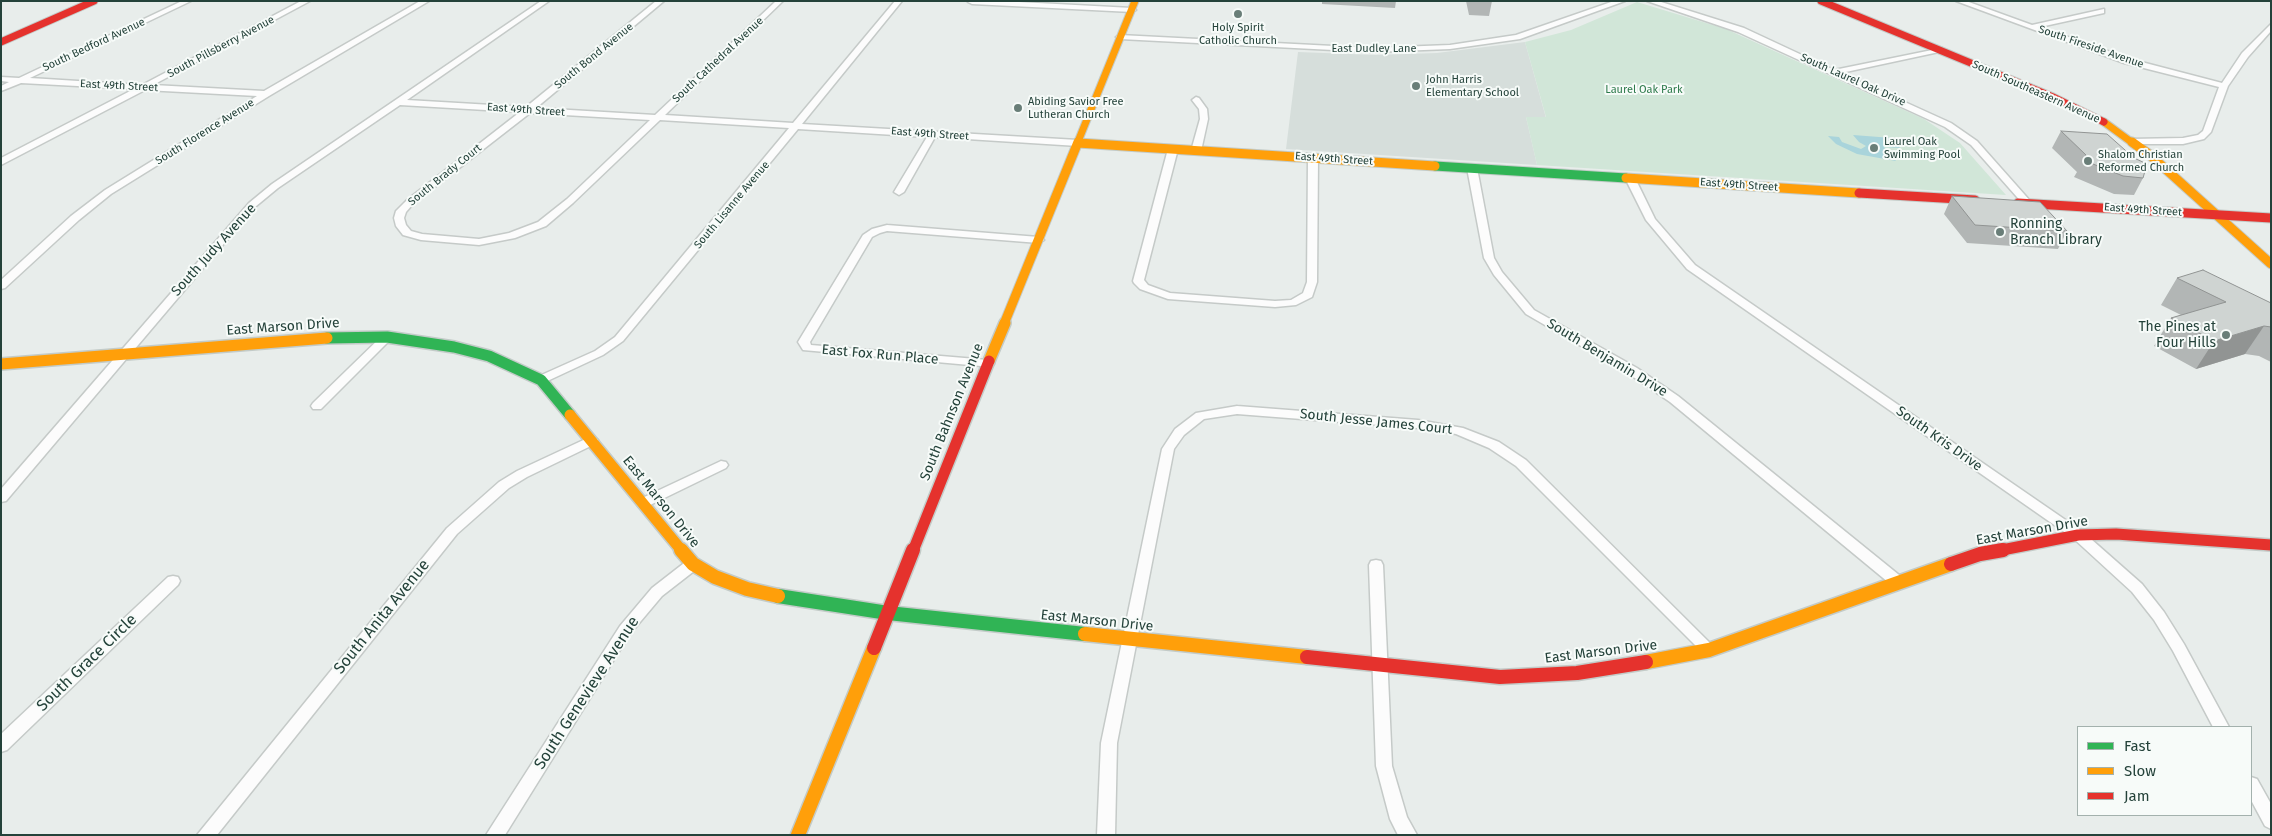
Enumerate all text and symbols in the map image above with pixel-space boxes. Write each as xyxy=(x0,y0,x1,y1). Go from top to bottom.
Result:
marker: Holy Spirit Catholic Church xyxy=(1232,8,1244,20)
street label: South Pillsberry Avenue xyxy=(165,13,277,81)
street label: South Cathedral Avenue xyxy=(670,14,766,106)
street label: South Bedford Avenue xyxy=(41,15,147,75)
street label: South Bond Avenue xyxy=(552,20,636,92)
place label: Holy Spirit Catholic Church xyxy=(1199,21,1277,47)
street label: South Fireside Avenue xyxy=(2037,23,2145,71)
street label: East Dudley Lane xyxy=(1332,42,1416,56)
street label: South Laurel Oak Drive xyxy=(1798,51,1908,109)
street label: South Southeastern Avenue xyxy=(1970,58,2102,126)
place label: John Harris Elementary School xyxy=(1426,73,1519,99)
street label: East 49th Street xyxy=(80,77,158,95)
marker: John Harris Elementary School xyxy=(1410,80,1422,92)
park label: Laurel Oak Park xyxy=(1605,83,1683,97)
place label: Abiding Savior Free Lutheran Church xyxy=(1028,95,1124,121)
street label: South Florence Avenue xyxy=(153,96,257,168)
street label: East 49th Street xyxy=(487,101,565,119)
marker: Abiding Savior Free Lutheran Church xyxy=(1012,102,1024,114)
street label: East 49th Street xyxy=(891,125,969,143)
place label: Laurel Oak Swimming Pool xyxy=(1884,135,1960,161)
street label: South Brady Court xyxy=(406,141,484,209)
marker: Laurel Oak Swimming Pool xyxy=(1868,142,1880,154)
place label: Shalom Christian Reformed Church xyxy=(2098,148,2184,174)
street label: East 49th Street xyxy=(1295,150,1373,168)
marker: Shalom Christian Reformed Church xyxy=(2082,155,2094,167)
street label: South Lisanne Avenue xyxy=(692,159,772,251)
street label: East 49th Street xyxy=(1700,176,1778,194)
street label: South Judy Avenue xyxy=(168,200,260,300)
street label: East 49th Street xyxy=(2104,201,2182,219)
place label: Ronning Branch Library xyxy=(2010,216,2102,248)
marker: Ronning Branch Library xyxy=(1994,226,2006,238)
street label: East Marson Drive xyxy=(226,315,340,339)
street label: South Benjamin Drive xyxy=(1544,315,1670,401)
place label: The Pines at Four Hills xyxy=(2138,319,2216,352)
marker: The Pines at Four Hills xyxy=(2220,329,2232,341)
street label: South Bahnson Avenue xyxy=(917,341,987,483)
street label: East Fox Run Place xyxy=(821,342,939,368)
street label: South Kris Drive xyxy=(1893,403,1985,475)
street label: South Jesse James Court xyxy=(1299,406,1453,438)
street label: East Marson Drive xyxy=(619,453,703,551)
street label: East Marson Drive xyxy=(1975,513,2089,549)
street label: South Anita Avenue xyxy=(330,556,434,678)
street label: East Marson Drive xyxy=(1040,607,1154,635)
street label: South Grace Circle xyxy=(33,610,141,716)
street label: South Genevieve Avenue xyxy=(530,613,644,773)
street label: East Marson Drive xyxy=(1544,637,1658,667)
legend xyxy=(2077,726,2252,816)
text: Fast xyxy=(2124,737,2151,755)
text: Slow xyxy=(2124,762,2156,780)
text: Jam xyxy=(2124,787,2150,805)

